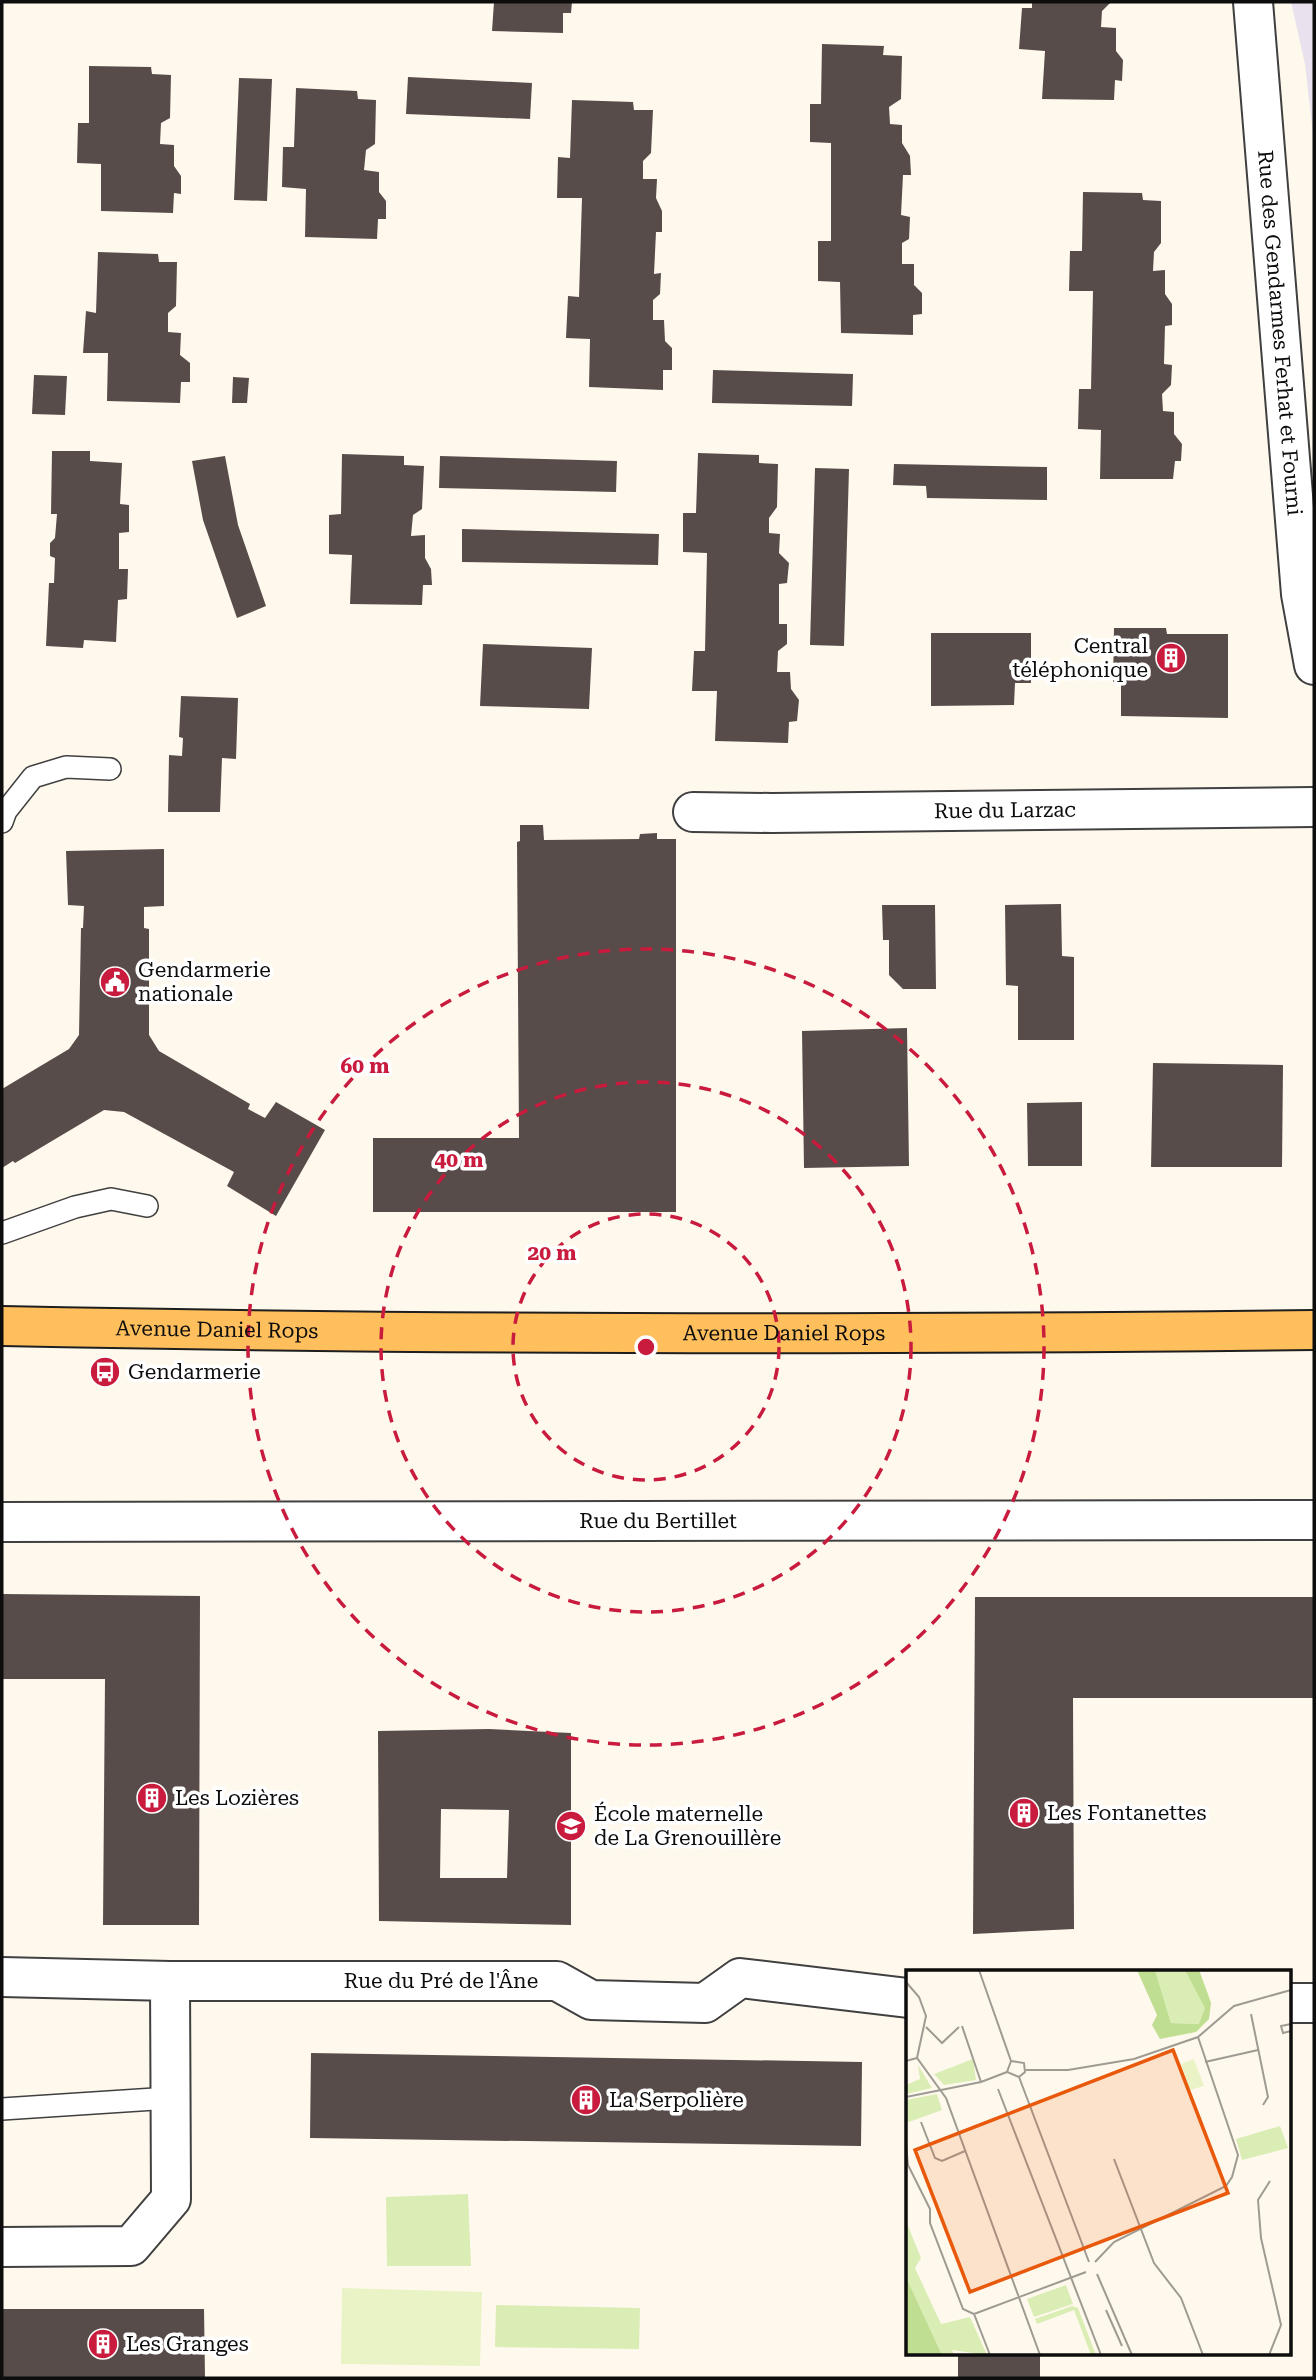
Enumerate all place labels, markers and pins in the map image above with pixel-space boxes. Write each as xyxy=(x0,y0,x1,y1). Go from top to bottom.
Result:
place label: Central téléphonique xyxy=(1013,634,1148,682)
building icon: Central téléphonique xyxy=(1154,641,1188,675)
place label: Gendarmerie nationale xyxy=(138,958,271,1006)
public building icon: Gendarmerie nationale xyxy=(98,965,132,999)
centre of rings xyxy=(634,1335,658,1359)
bus stop icon: Gendarmerie xyxy=(88,1355,122,1389)
place label: Gendarmerie xyxy=(128,1360,261,1384)
building icon: Les Lozières xyxy=(135,1781,169,1815)
place label: Les Lozières xyxy=(175,1786,299,1810)
building icon: Les Fontanettes xyxy=(1007,1796,1041,1830)
place label: École maternelle de La Grenouillère xyxy=(594,1801,781,1850)
place label: Les Fontanettes xyxy=(1047,1801,1206,1825)
school or university icon: École maternelle de La Grenouillère xyxy=(554,1809,588,1843)
building icon: La Serpolière xyxy=(569,2083,603,2117)
place label: La Serpolière xyxy=(609,2088,744,2112)
building icon: Les Granges xyxy=(86,2327,120,2361)
place label: Les Granges xyxy=(126,2332,249,2356)

